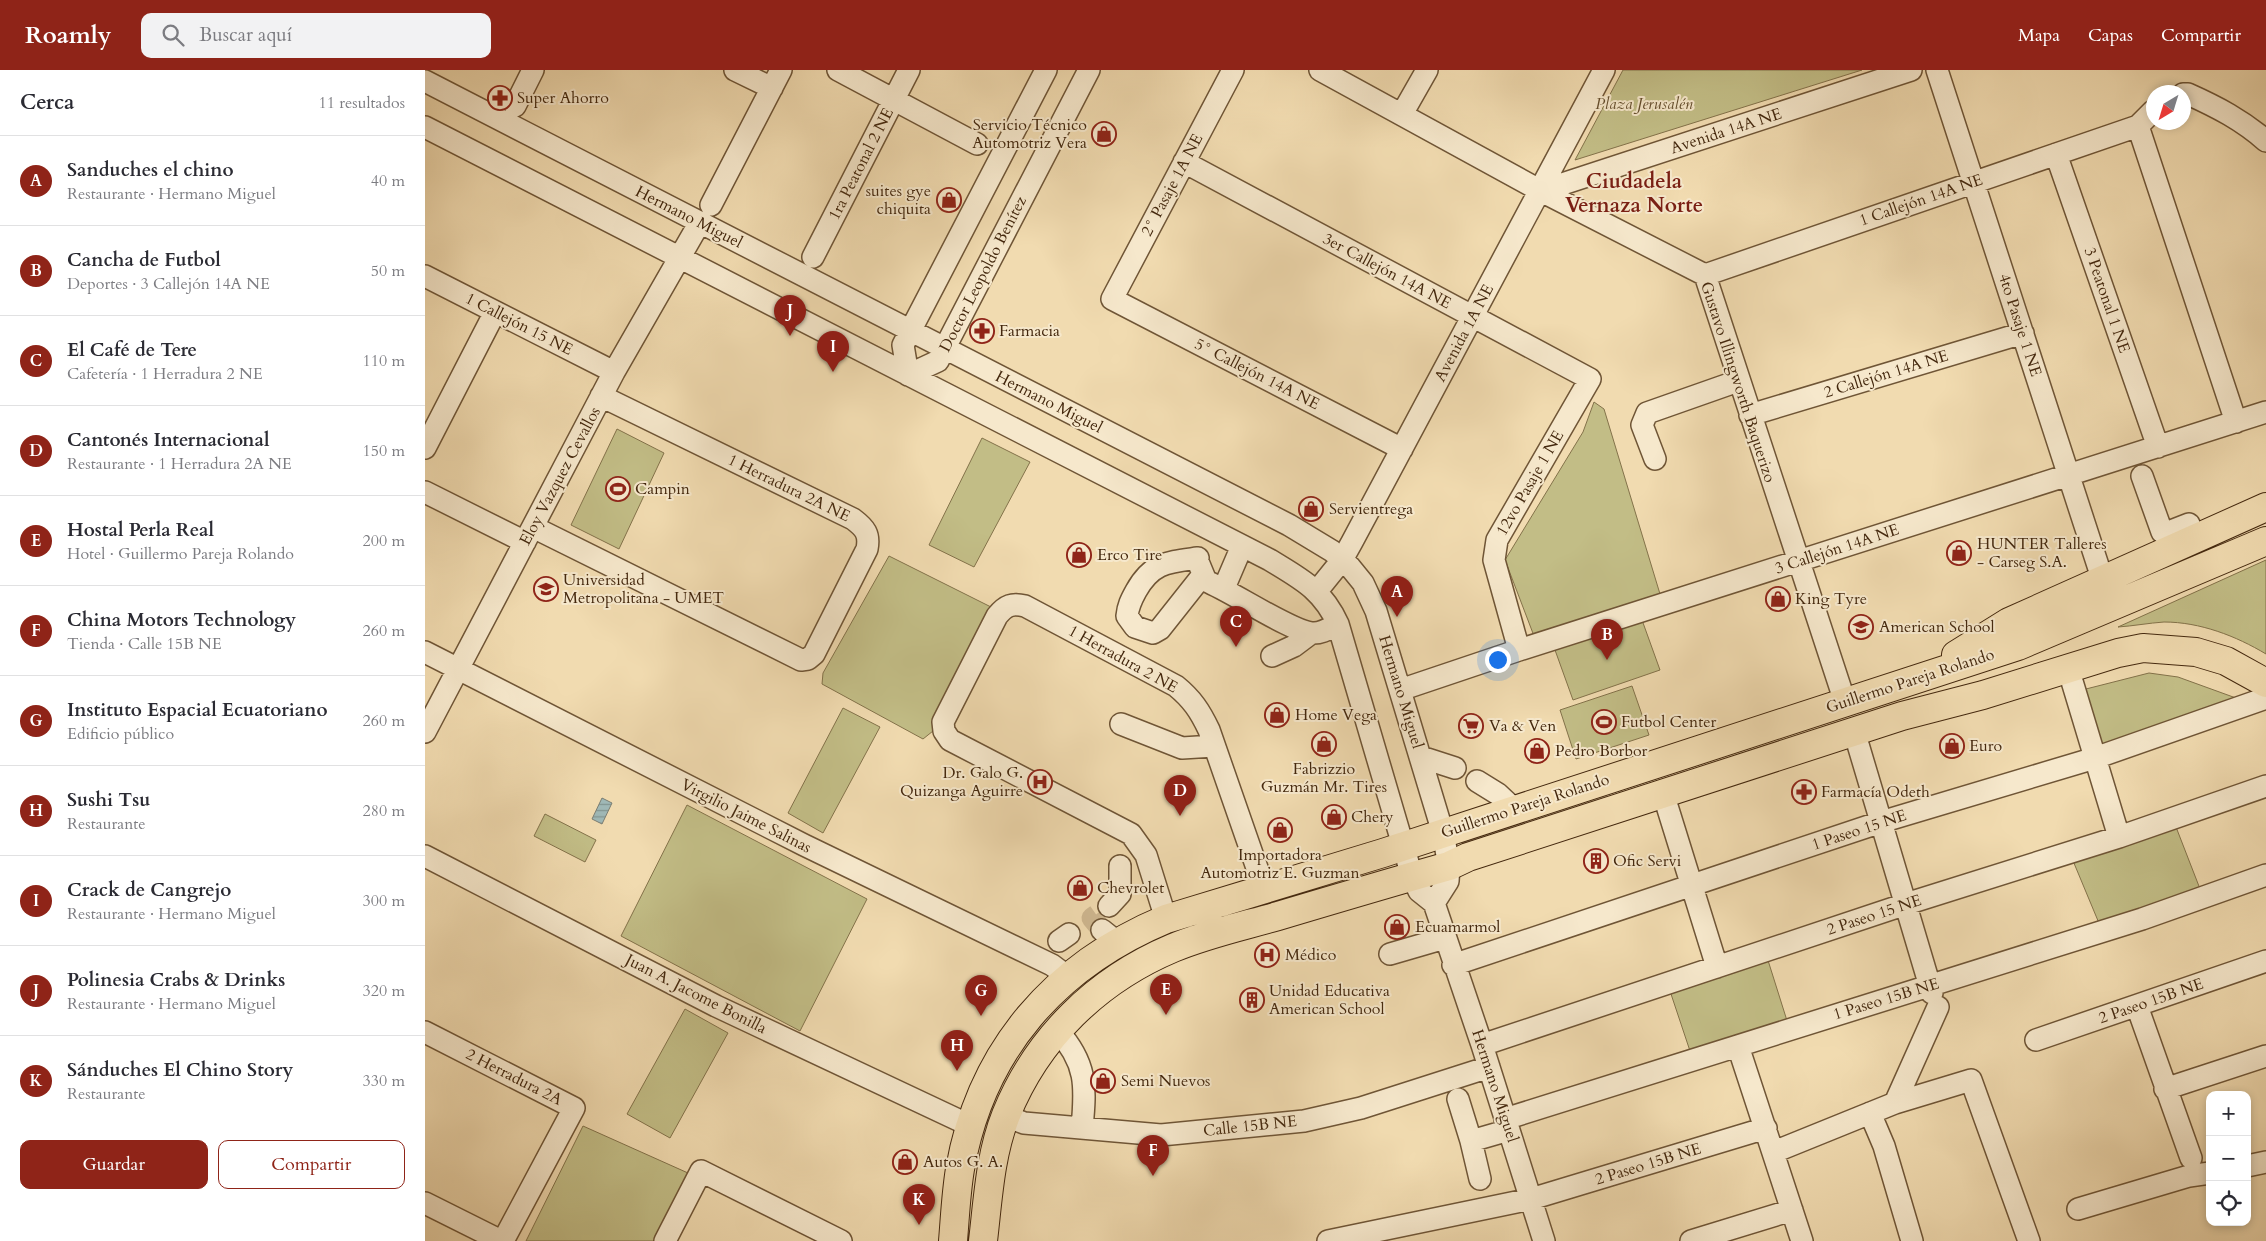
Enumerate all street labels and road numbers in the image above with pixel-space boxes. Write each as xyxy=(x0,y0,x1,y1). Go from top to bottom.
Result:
street label: Avenida 14A NE xyxy=(1668,103,1785,159)
street label: 1ra Peatonal 2 NE xyxy=(823,104,899,224)
street label: 2° Pasaje 1A NE xyxy=(1136,130,1208,240)
street label: 1 Callejón 14A NE xyxy=(1856,169,1986,231)
street label: Hermano Miguel xyxy=(632,180,746,254)
street label: Doctor Leopoldo Benítez xyxy=(934,192,1032,356)
street label: 3er Callejón 14A NE xyxy=(1319,228,1455,314)
street label: 3 Peatonal 1 NE xyxy=(2079,244,2135,356)
street label: 4to Pasaje 1 NE xyxy=(1993,271,2047,379)
street label: Gustavo Illingworth Baquerizo xyxy=(1695,279,1781,486)
street label: Avenida 1A NE xyxy=(1429,280,1499,386)
street label: 1 Callejón 15 NE xyxy=(462,287,577,361)
street label: 5° Callejón 14A NE xyxy=(1191,333,1323,415)
street label: 2 Callejón 14A NE xyxy=(1821,345,1951,403)
street label: Hermano Miguel xyxy=(992,365,1106,439)
street label: Eloy Vazquez Cevallos xyxy=(514,403,606,549)
street label: 12vo Pasaje 1 NE xyxy=(1491,426,1569,540)
street label: 1 Herradura 2A NE xyxy=(724,449,854,527)
street label: 3 Callejón 14A NE xyxy=(1772,519,1902,579)
street label: 1 Herradura 2 NE xyxy=(1064,620,1182,698)
street label: Hermano Miguel xyxy=(1373,633,1429,751)
street label: Guillermo Pareja Rolando xyxy=(1823,643,1997,719)
street label: Guillermo Pareja Rolando xyxy=(1438,768,1612,844)
street label: Virgilio Jaime Salinas xyxy=(677,774,815,858)
street label: 1 Paseo 15 NE xyxy=(1809,804,1909,856)
street label: 2 Paseo 15 NE xyxy=(1824,889,1924,941)
street label: Juan A. Jacome Bonilla xyxy=(620,948,770,1039)
street label: 1 Paseo 15B NE xyxy=(1830,972,1942,1026)
street label: 2 Paseo 15B NE xyxy=(2096,973,2206,1029)
street label: Hermano Miguel xyxy=(1466,1027,1524,1145)
street label: 2 Herradura 2A xyxy=(462,1043,567,1111)
street label: Calle 15B NE xyxy=(1202,1110,1298,1142)
street label: 2 Paseo 15B NE xyxy=(1592,1137,1704,1191)

